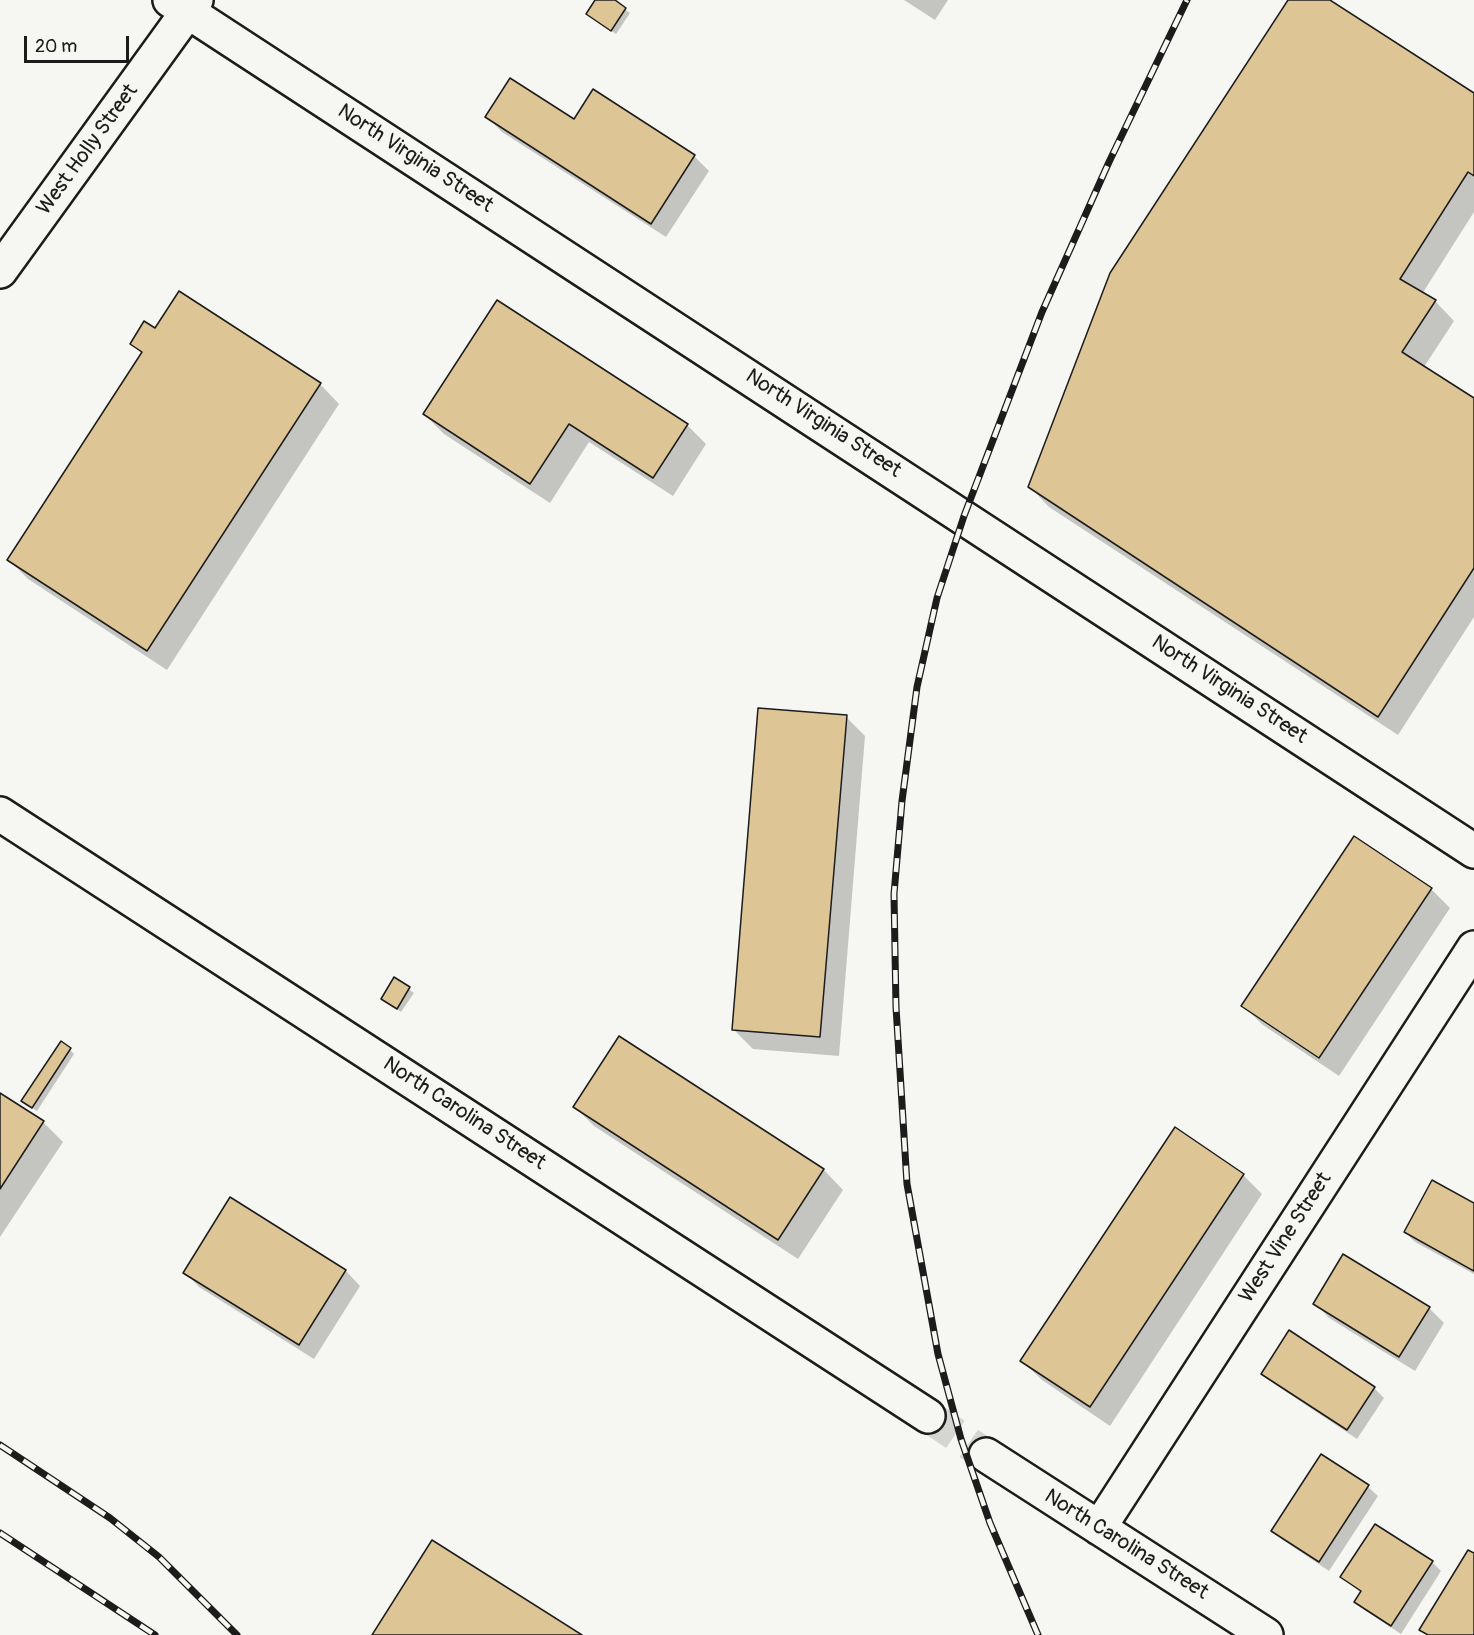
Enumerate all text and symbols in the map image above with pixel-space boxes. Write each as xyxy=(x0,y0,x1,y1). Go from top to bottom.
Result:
scale bar xyxy=(27,24,132,62)
text: 20 m xyxy=(35,35,77,58)
street label: West Holly Street xyxy=(32,80,144,220)
street label: North Virginia Street xyxy=(332,99,498,219)
street label: North Virginia Street xyxy=(740,364,906,484)
street label: North Virginia Street xyxy=(1146,630,1312,750)
street label: North Carolina Street xyxy=(378,1052,550,1176)
street label: West Vine Street xyxy=(1234,1168,1338,1308)
street label: North Carolina Street xyxy=(1039,1484,1213,1606)

